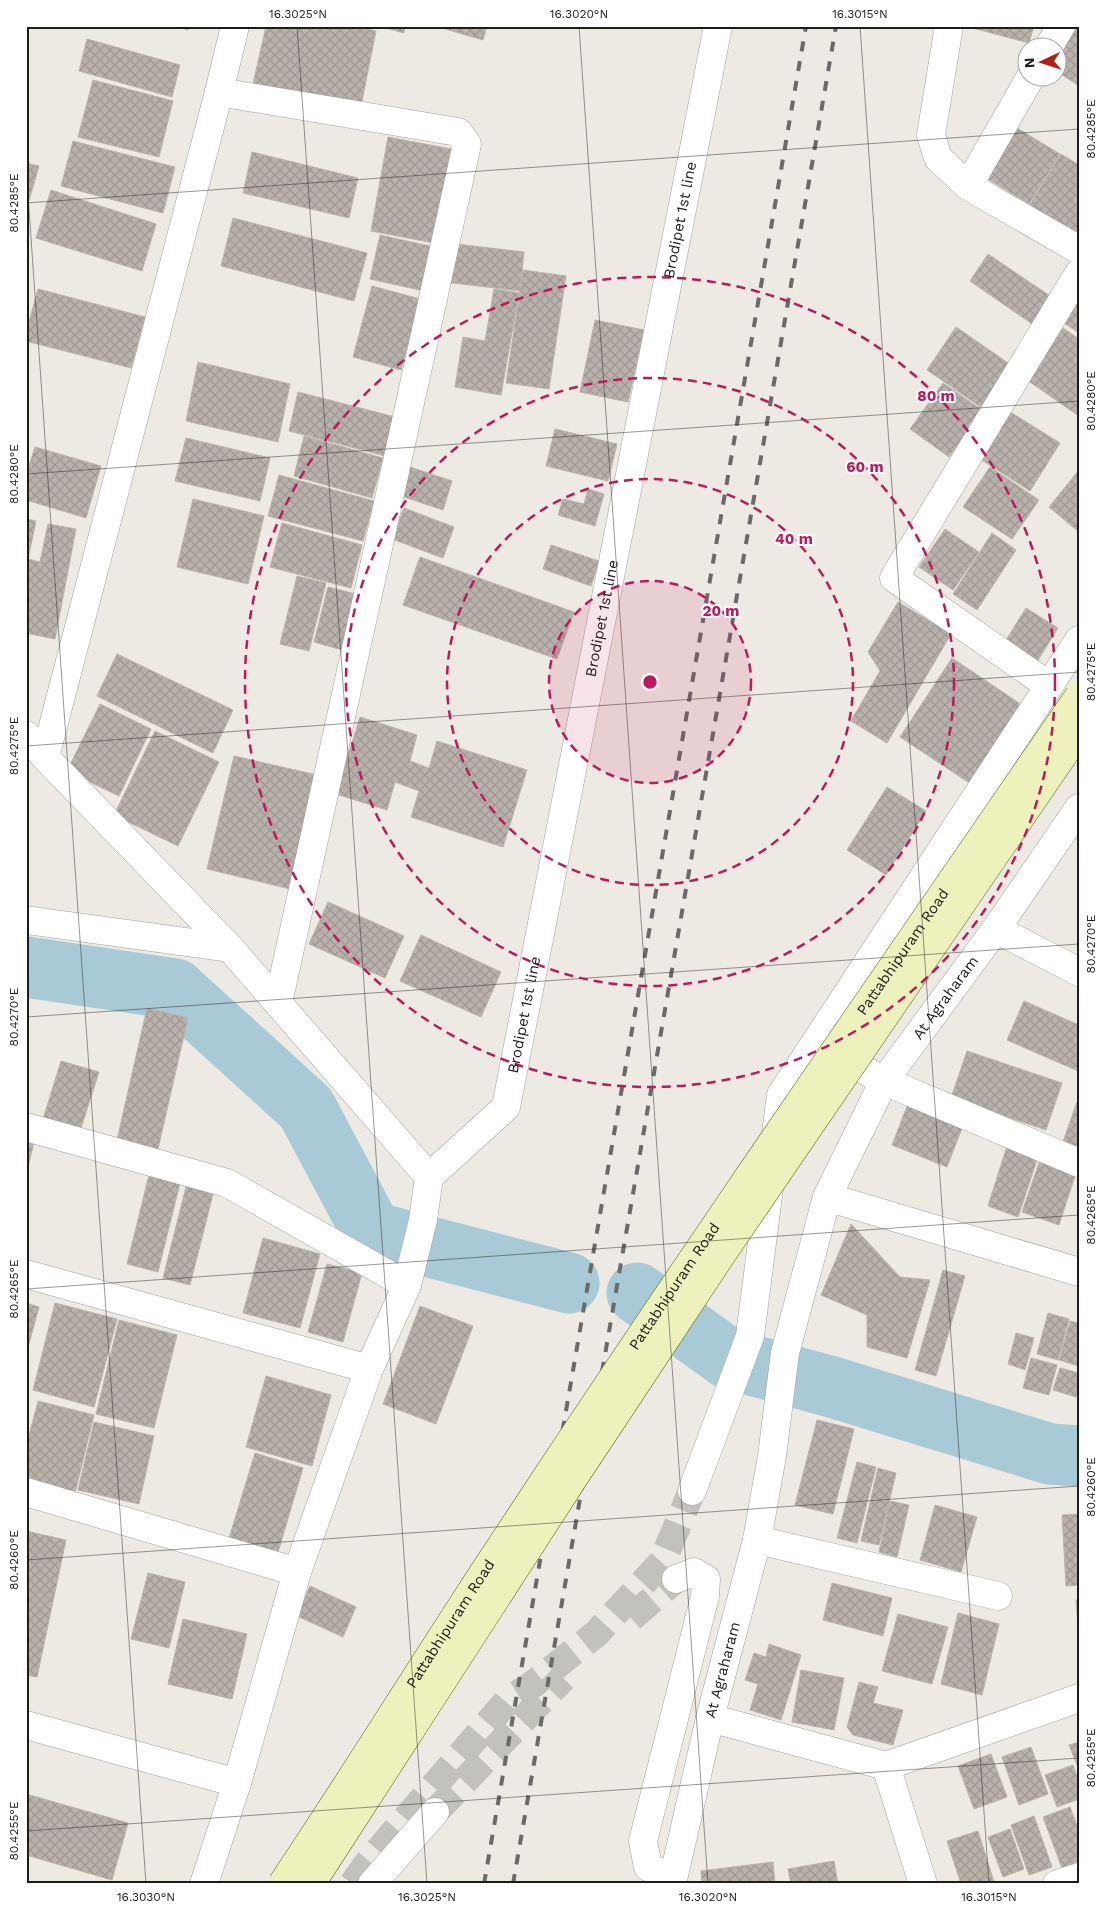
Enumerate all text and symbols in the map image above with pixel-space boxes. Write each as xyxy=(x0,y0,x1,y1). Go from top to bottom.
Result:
text: 16.3025°N xyxy=(269,7,327,21)
text: 16.3020°N xyxy=(550,7,608,21)
text: 16.3015°N xyxy=(832,7,888,21)
north arrow xyxy=(1018,38,1068,88)
text: N xyxy=(1021,57,1037,69)
text: 80.4285°E xyxy=(1084,99,1098,159)
street label: Brodipet 1st line xyxy=(660,160,700,280)
text: 80.4285°E xyxy=(7,173,21,233)
text: 80.4280°E xyxy=(1084,371,1098,431)
text: 80 m xyxy=(917,387,955,405)
text: 80.4280°E xyxy=(7,444,21,504)
text: 60 m xyxy=(846,458,884,476)
text: 40 m xyxy=(775,530,813,548)
street label: Brodipet 1st line xyxy=(582,558,622,678)
text: 20 m xyxy=(702,602,740,620)
text: 80.4275°E xyxy=(1084,642,1098,701)
centre of rings xyxy=(641,673,659,691)
text: 80.4275°E xyxy=(7,716,21,775)
street label: Pattabhipuram Road xyxy=(853,885,953,1018)
text: 80.4270°E xyxy=(1084,914,1098,973)
street label: At Agraharam xyxy=(909,952,982,1043)
street label: Brodipet 1st line xyxy=(504,955,544,1075)
text: 80.4270°E xyxy=(7,987,21,1046)
text: 80.4265°E xyxy=(1084,1185,1098,1245)
street label: Pattabhipuram Road xyxy=(625,1219,724,1353)
text: 80.4265°E xyxy=(7,1259,21,1319)
text: 80.4260°E xyxy=(1084,1457,1098,1517)
text: 80.4260°E xyxy=(7,1530,21,1590)
street label: Pattabhipuram Road xyxy=(402,1556,499,1691)
street label: At Agraharam xyxy=(701,1620,744,1720)
text: 80.4255°E xyxy=(1084,1728,1098,1788)
text: 80.4255°E xyxy=(7,1801,21,1861)
text: 16.3030°N xyxy=(117,1890,175,1904)
text: 16.3025°N xyxy=(398,1890,456,1904)
text: 16.3020°N xyxy=(679,1890,737,1904)
text: 16.3015°N xyxy=(961,1890,1017,1904)

